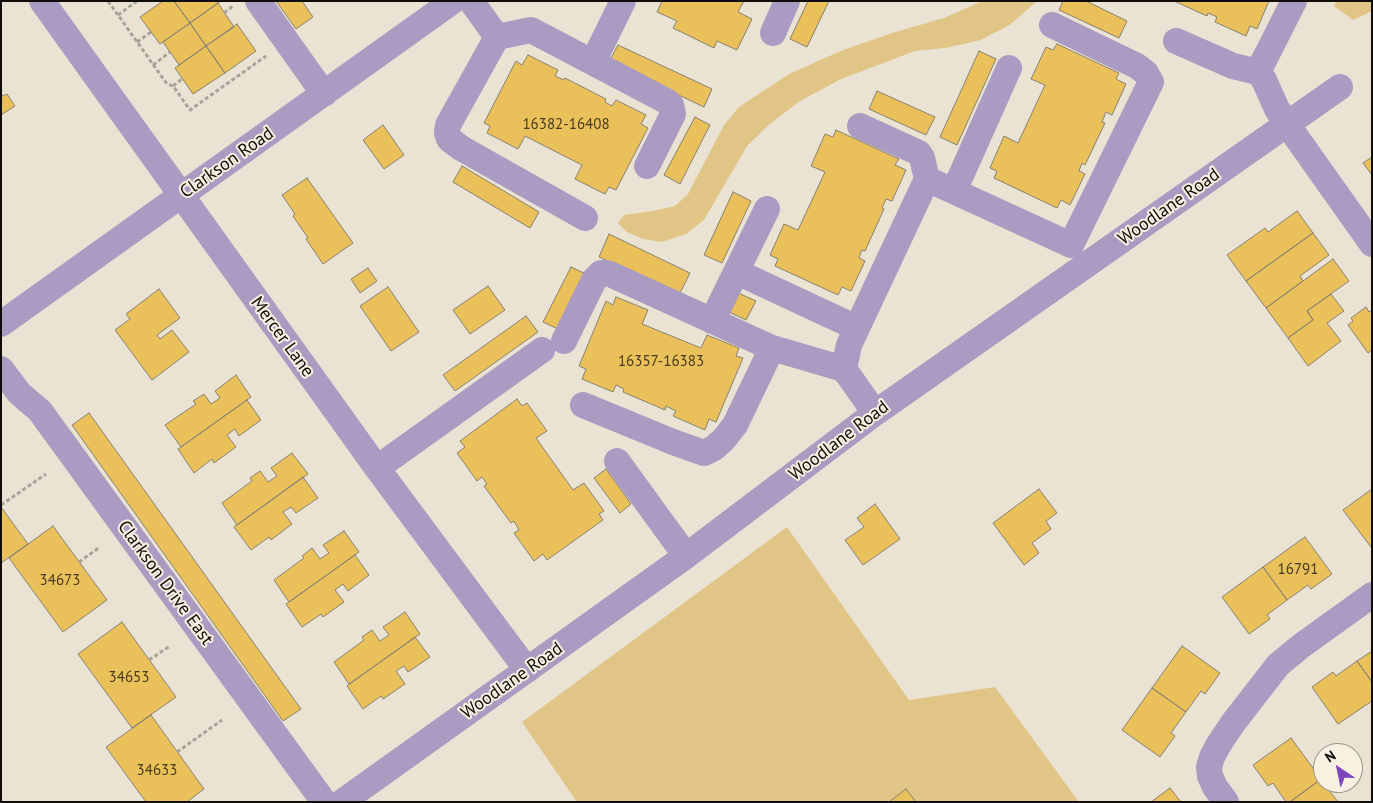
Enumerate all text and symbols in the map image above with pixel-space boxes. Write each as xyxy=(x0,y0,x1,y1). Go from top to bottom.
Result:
house number: 16382-16408 xyxy=(522,116,610,134)
street label: Clarkson Road xyxy=(176,123,278,203)
street label: Woodlane Road xyxy=(1114,164,1224,250)
street label: Mercer Lane xyxy=(246,293,318,381)
house number: 16357-16383 xyxy=(618,353,704,371)
street label: Woodlane Road xyxy=(785,397,893,485)
street label: Clarkson Drive East xyxy=(113,517,217,649)
house number: 16791 xyxy=(1278,561,1318,579)
house number: 34673 xyxy=(40,572,80,590)
street label: Woodlane Road xyxy=(457,638,567,724)
house number: 34653 xyxy=(109,669,149,687)
north arrow xyxy=(1313,743,1363,793)
text: N xyxy=(1321,746,1339,766)
house number: 34633 xyxy=(137,762,177,780)

